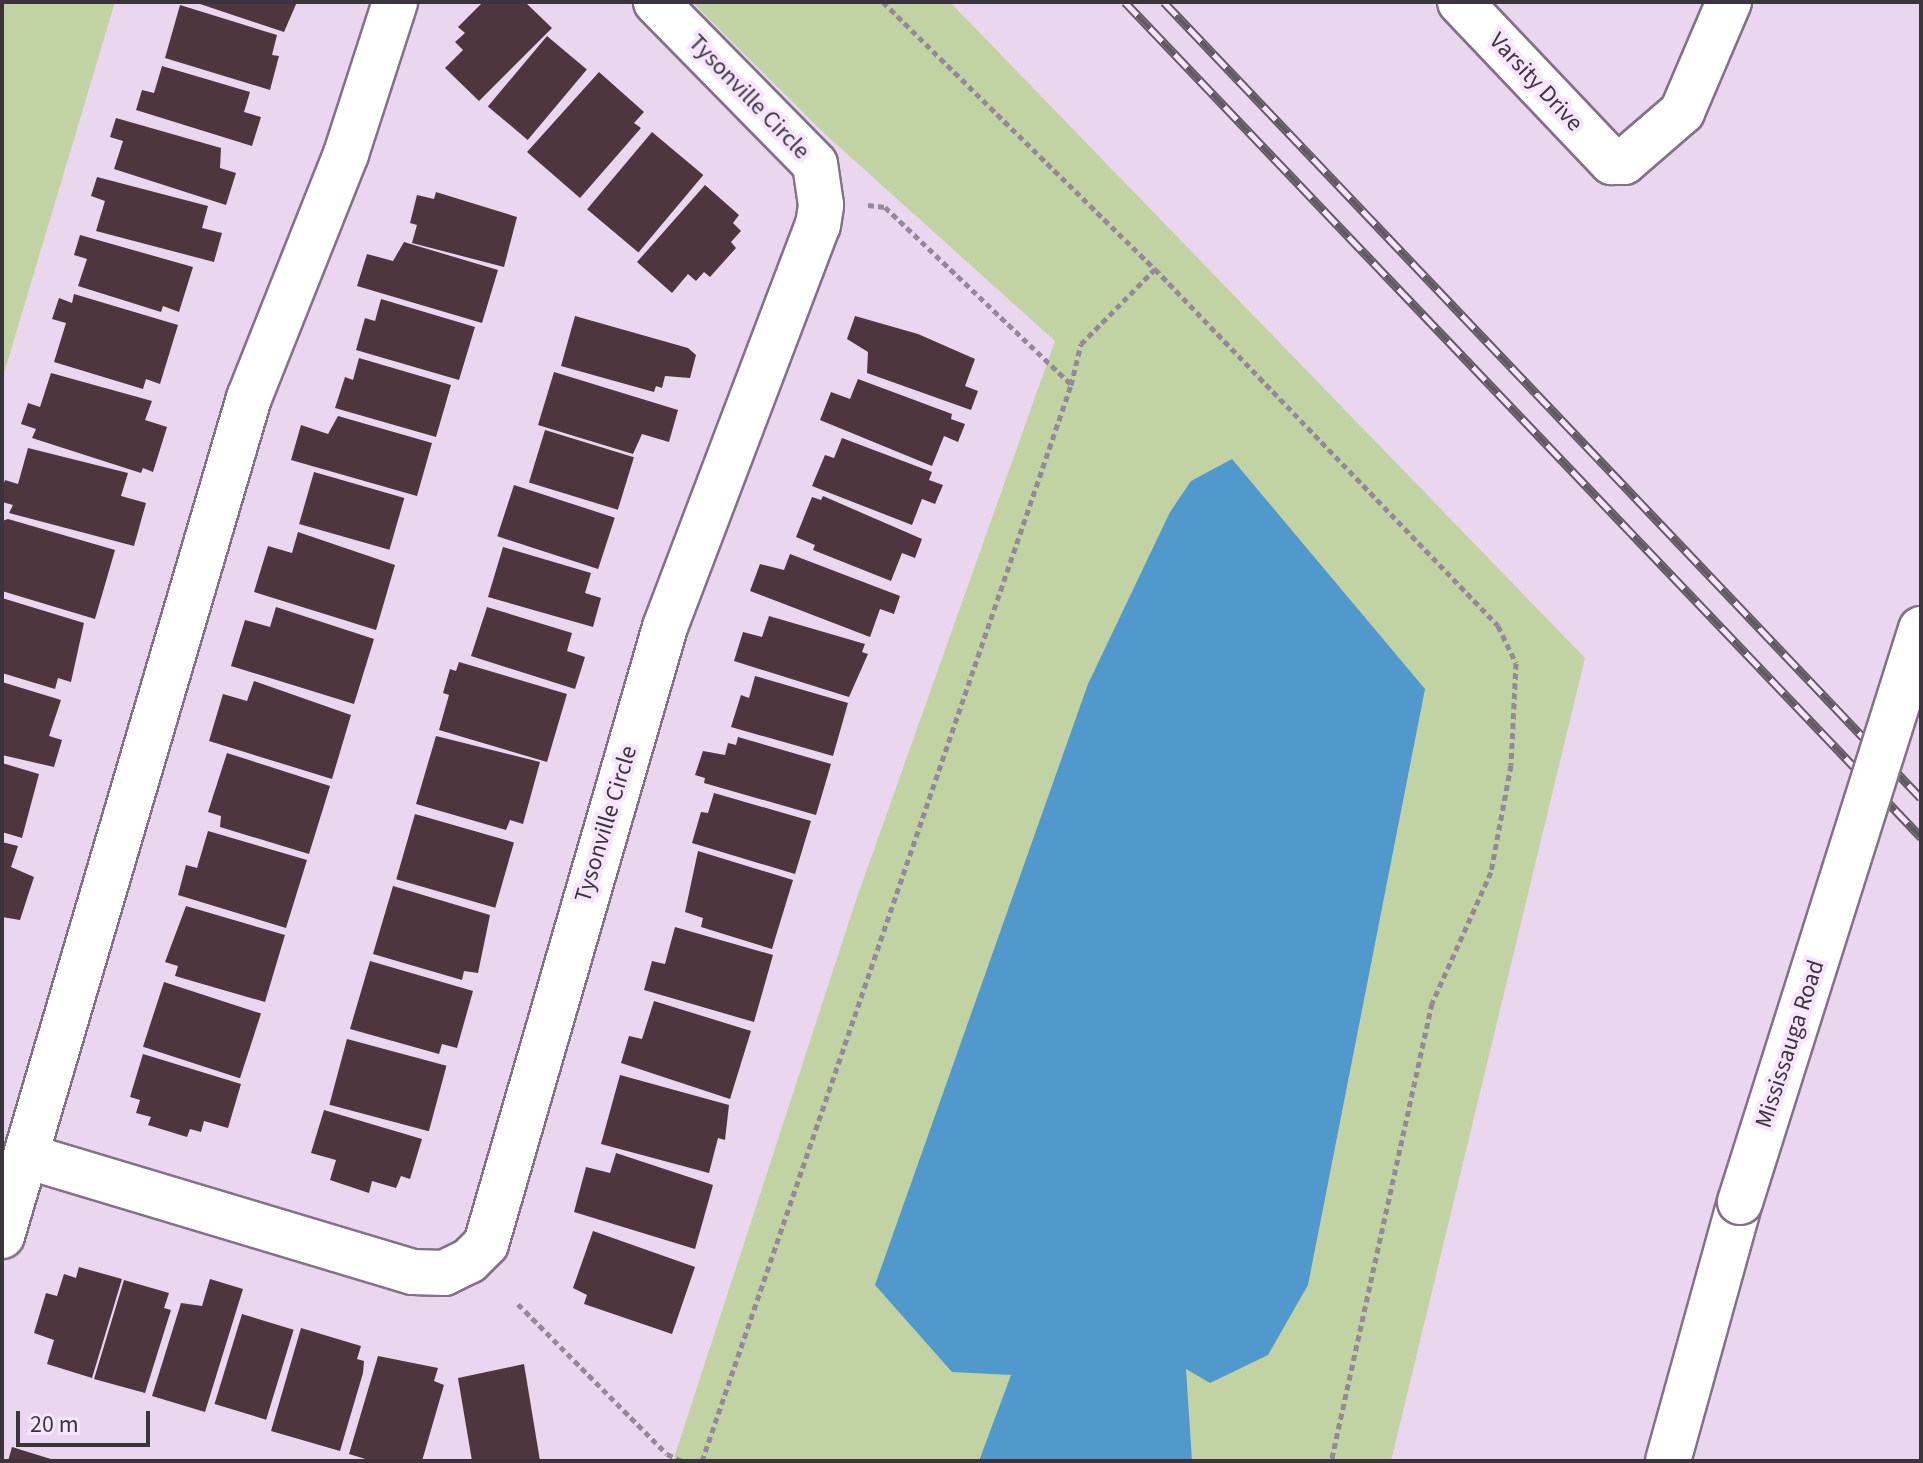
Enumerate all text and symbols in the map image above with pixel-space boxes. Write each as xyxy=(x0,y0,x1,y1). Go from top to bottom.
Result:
street label: Varsity Drive xyxy=(1483,27,1589,137)
street label: Tysonville Circle xyxy=(682,29,816,165)
street label: Tysonville Circle xyxy=(569,742,643,906)
street label: Mississauga Road xyxy=(1749,956,1831,1132)
scale bar xyxy=(20,1395,154,1445)
text: 20 m xyxy=(30,1407,79,1442)

